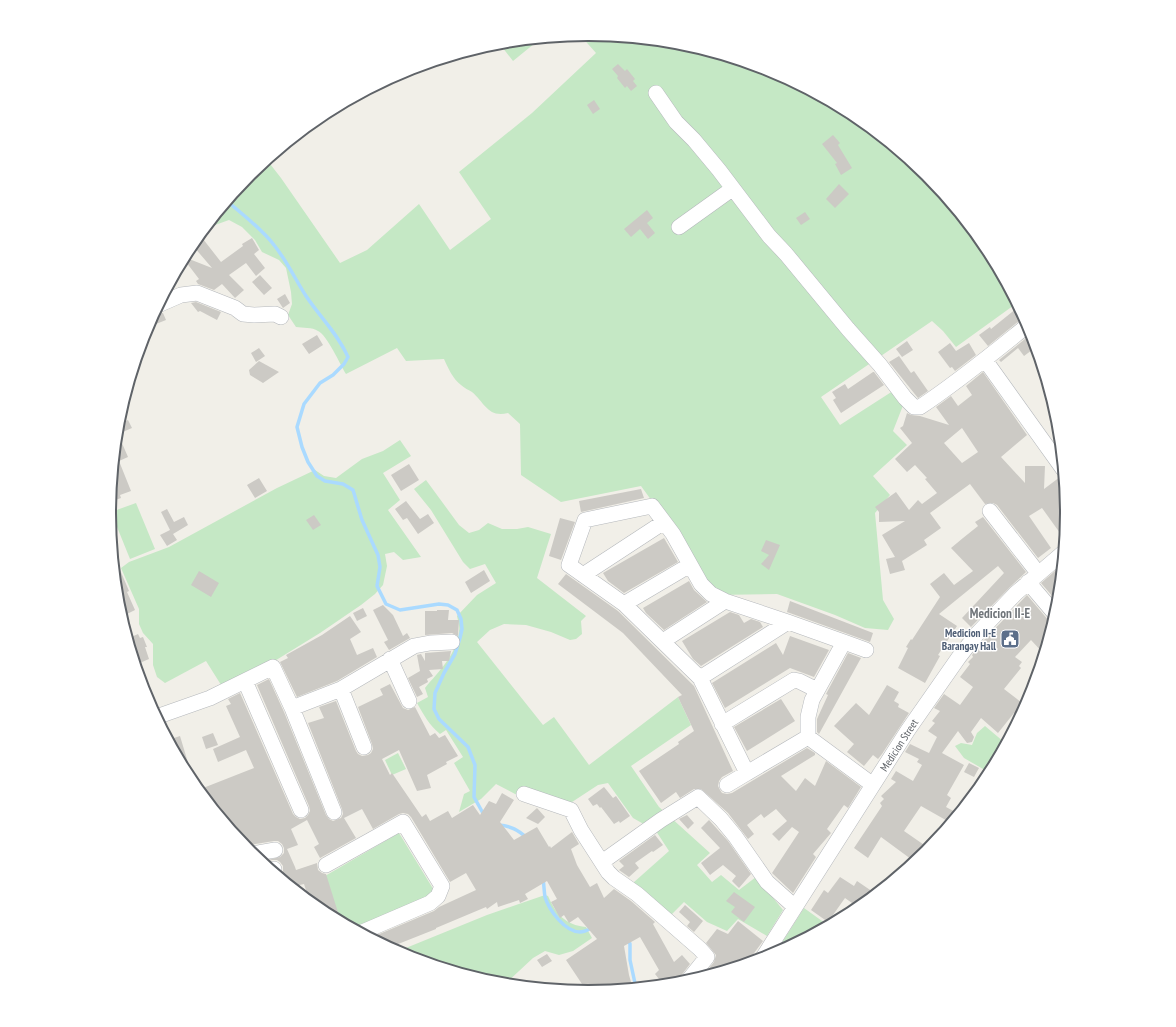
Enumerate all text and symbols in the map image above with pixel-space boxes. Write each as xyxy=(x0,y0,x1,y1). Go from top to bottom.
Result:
district label: Medicion II-E xyxy=(970,605,1031,622)
place label: Medicion II-E Barangay Hall xyxy=(942,626,996,653)
public building icon: Medicion II-E Barangay Hall xyxy=(999,628,1021,650)
street label: Medicion Street xyxy=(877,716,921,774)

